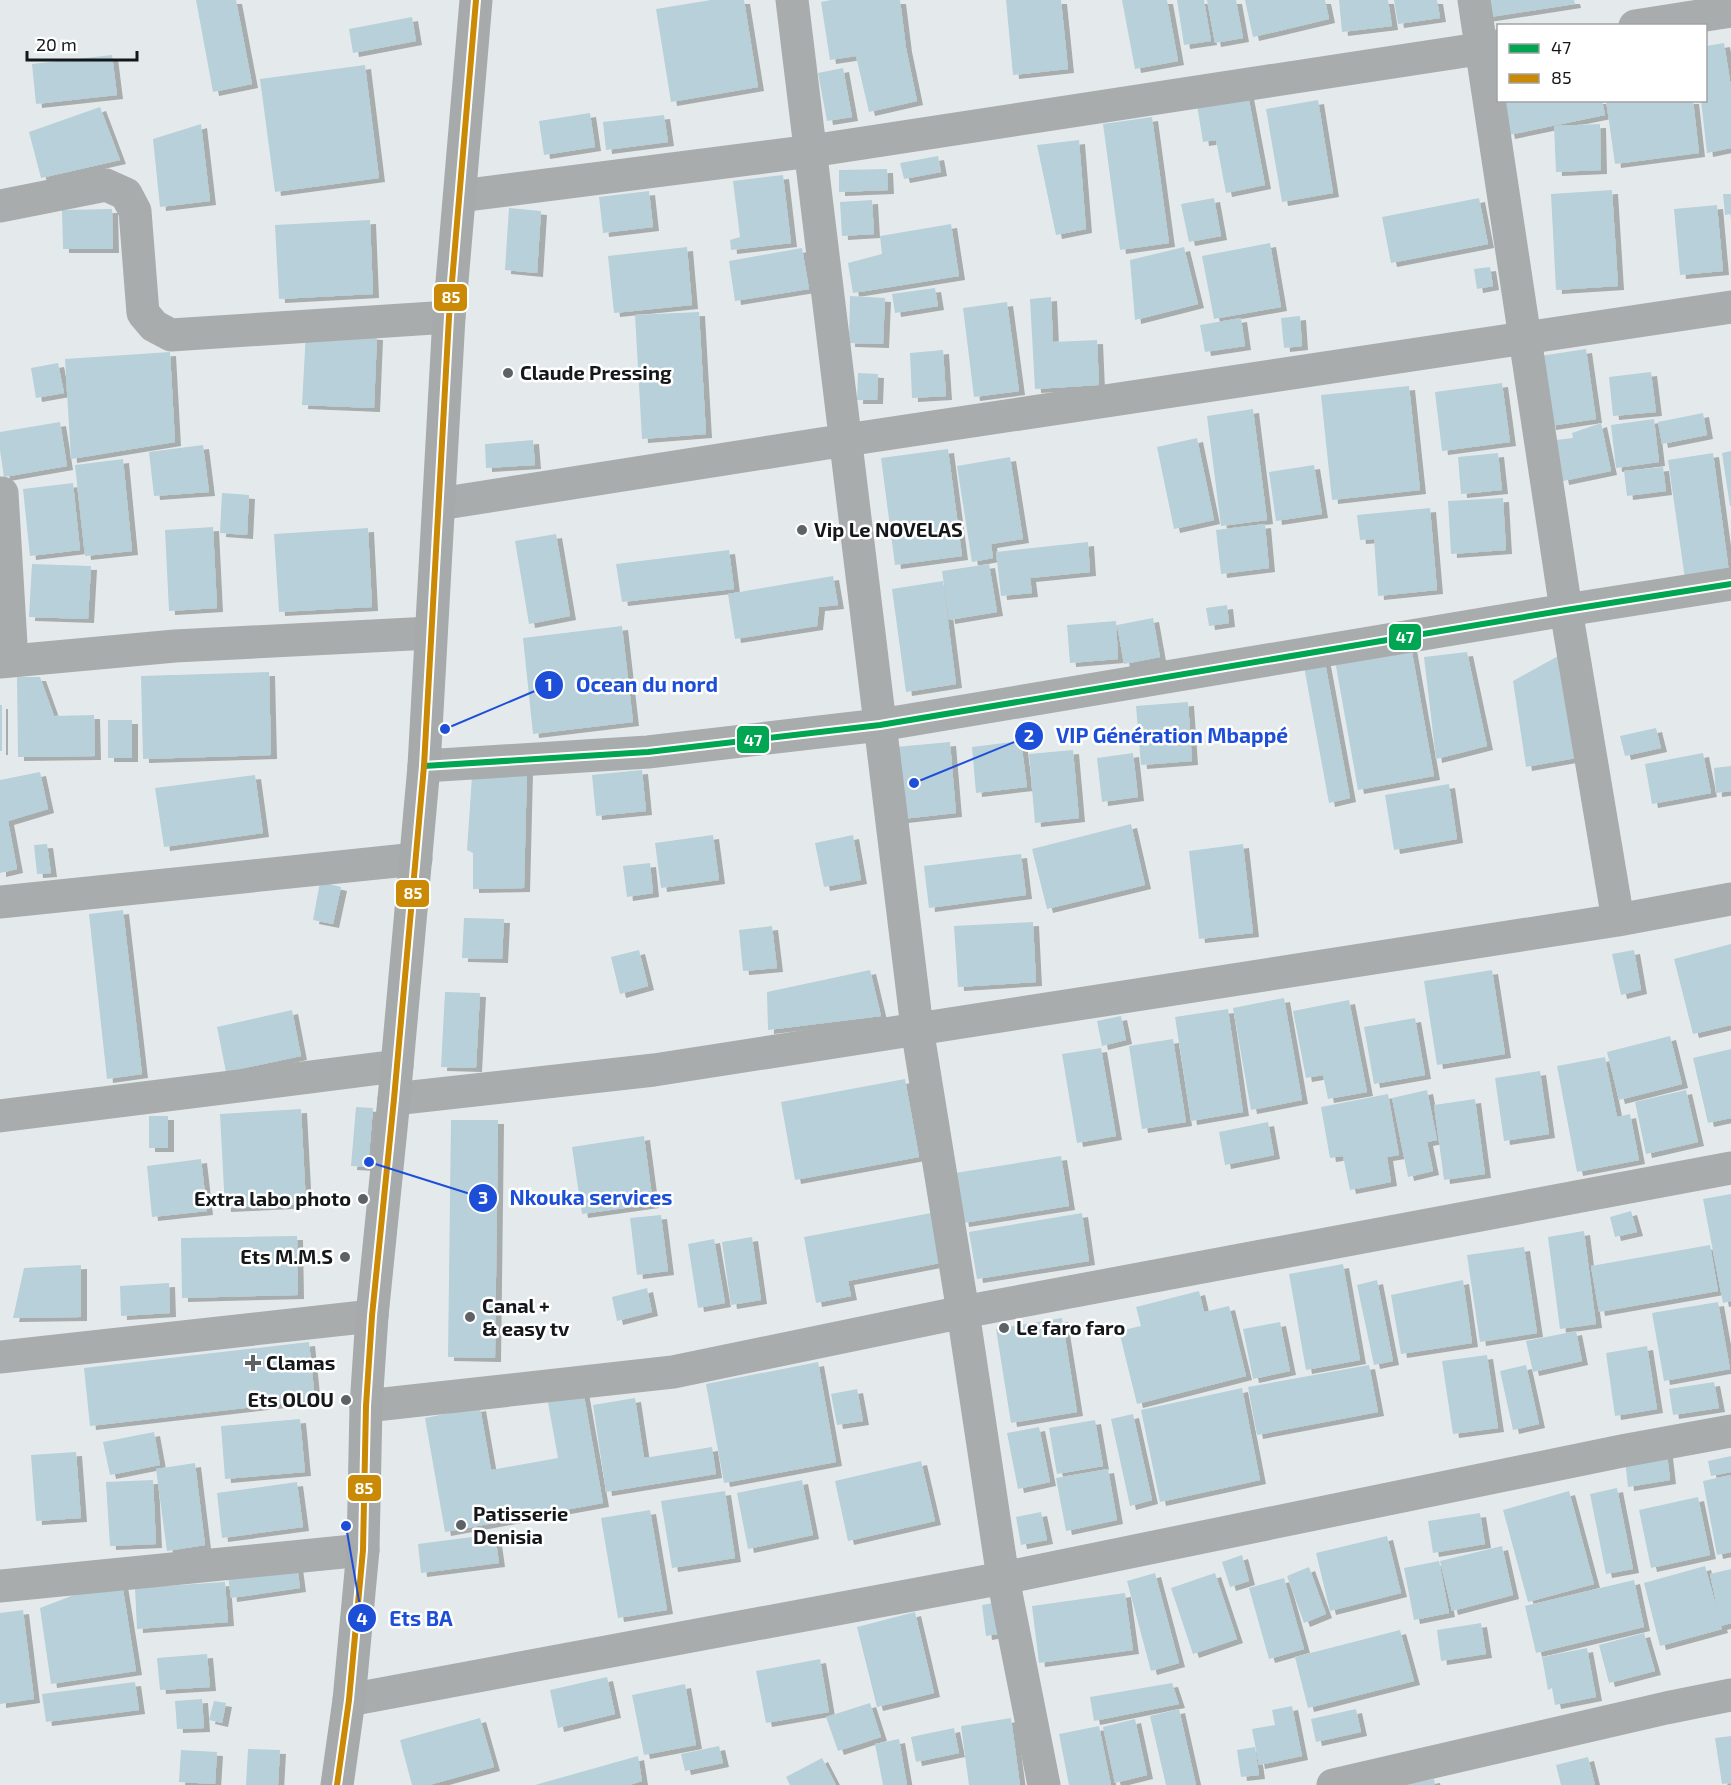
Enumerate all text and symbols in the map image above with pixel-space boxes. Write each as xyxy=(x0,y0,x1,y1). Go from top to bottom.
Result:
scale bar xyxy=(27,24,136,62)
legend xyxy=(1497,24,1707,102)
text: 20 m xyxy=(36,33,77,55)
text: 47 xyxy=(1551,36,1571,58)
text: 85 xyxy=(1551,66,1572,88)
line badge: 85 xyxy=(433,283,468,312)
text: 85 xyxy=(442,287,461,306)
place label: Claude Pressing xyxy=(520,360,672,384)
marker: Claude Pressing xyxy=(501,366,515,380)
place label: Vip Le NOVELAS xyxy=(814,517,963,541)
marker: Vip Le NOVELAS xyxy=(795,523,809,537)
line badge: 47 xyxy=(1388,623,1422,651)
text: 47 xyxy=(1396,627,1415,646)
callout: Ocean du nord xyxy=(534,665,730,704)
text: Ocean du nord xyxy=(576,671,718,696)
text: 1 xyxy=(545,673,553,695)
callout: VIP Génération Mbappé xyxy=(1014,716,1300,755)
text: VIP Génération Mbappé xyxy=(1056,722,1288,747)
text: 2 xyxy=(1024,724,1034,746)
line badge: 47 xyxy=(736,725,770,754)
text: 47 xyxy=(744,730,763,749)
line badge: 85 xyxy=(395,879,430,908)
text: 85 xyxy=(404,883,423,902)
callout: Nkouka services xyxy=(468,1178,684,1217)
text: Nkouka services xyxy=(510,1184,672,1209)
place label: Extra labo photo xyxy=(194,1186,351,1210)
text: 3 xyxy=(478,1186,488,1208)
marker: Extra labo photo xyxy=(356,1192,370,1206)
place label: Ets M.M.S xyxy=(240,1244,333,1268)
marker: Ets M.M.S xyxy=(338,1250,352,1264)
place label: Canal + & easy tv xyxy=(482,1293,570,1341)
marker: Canal + & easy tv xyxy=(463,1310,477,1324)
place label: Le faro faro xyxy=(1016,1315,1125,1339)
marker: Le faro faro xyxy=(997,1321,1011,1335)
place label: Clamas xyxy=(266,1350,335,1374)
marker: Clamas xyxy=(244,1354,262,1372)
place label: Ets OLOU xyxy=(248,1387,334,1411)
marker: Ets OLOU xyxy=(339,1393,353,1407)
line badge: 85 xyxy=(347,1474,382,1502)
text: 85 xyxy=(355,1478,374,1497)
place label: Patisserie Denisia xyxy=(473,1501,568,1548)
marker: Patisserie Denisia xyxy=(454,1518,468,1532)
callout: Ets BA xyxy=(347,1599,465,1638)
text: Ets BA xyxy=(389,1605,453,1630)
text: 4 xyxy=(356,1607,368,1629)

